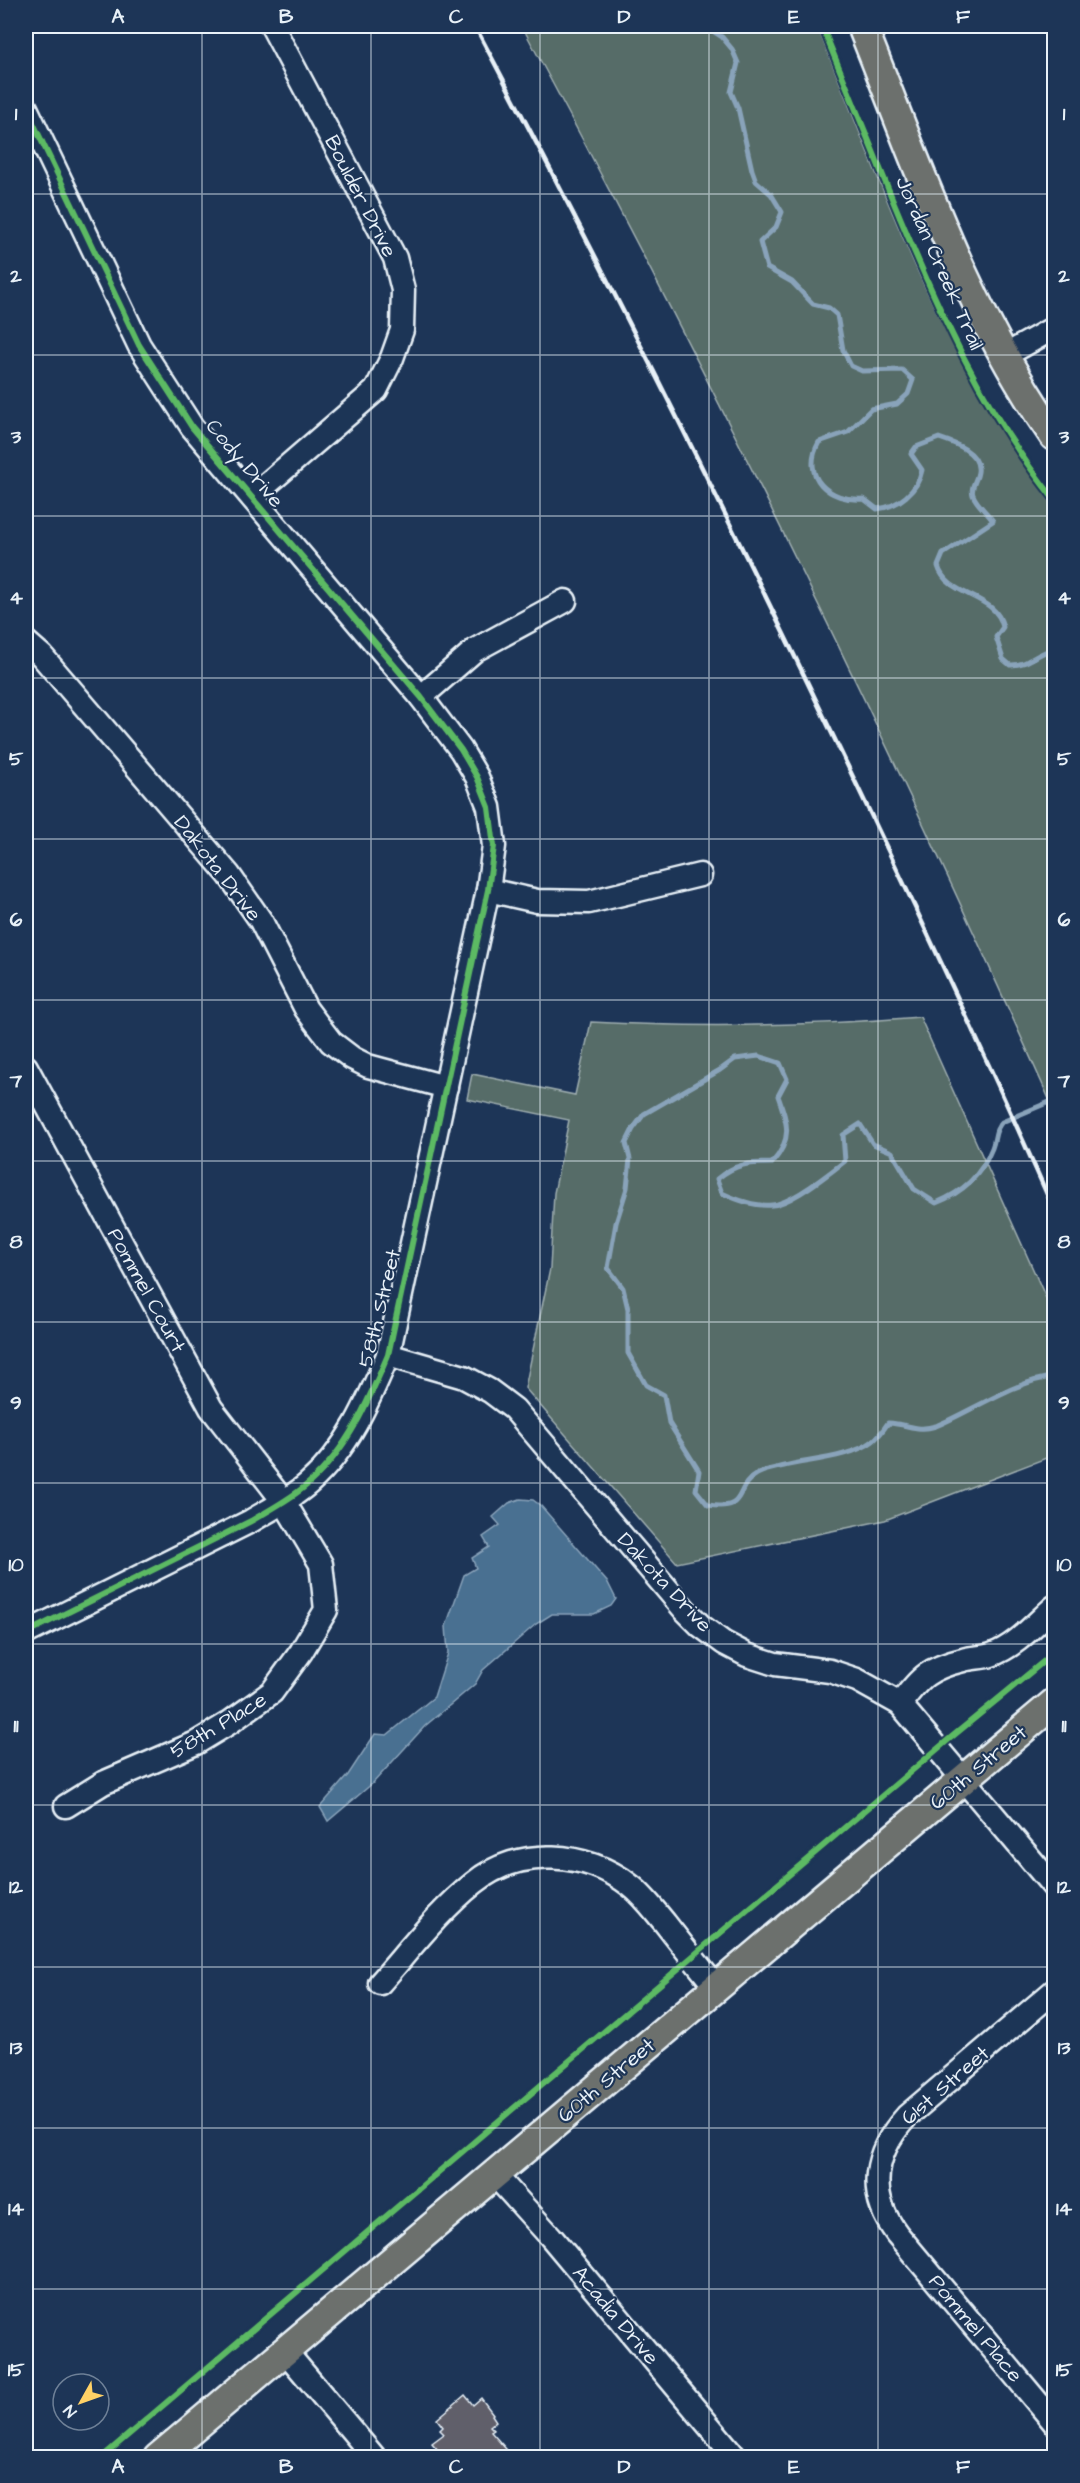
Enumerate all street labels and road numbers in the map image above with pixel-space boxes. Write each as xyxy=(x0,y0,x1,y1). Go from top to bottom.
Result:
street label: Boulder Drive xyxy=(317,130,404,262)
street label: Jordan Creek Trail xyxy=(888,172,991,355)
street label: Cody Drive xyxy=(197,413,290,515)
street label: Dakota Drive xyxy=(167,809,268,927)
street label: Pommel Court xyxy=(100,1223,193,1358)
street label: 58th Street xyxy=(351,1246,408,1370)
street label: Dakota Drive xyxy=(611,1526,719,1639)
street label: 58th Place xyxy=(165,1685,272,1766)
street label: 60th Street xyxy=(924,1718,1033,1817)
street label: 60th Street xyxy=(552,2031,661,2130)
street label: 61st Street xyxy=(895,2039,996,2132)
street label: Acadia Drive xyxy=(566,2260,666,2371)
street label: Pommel Place xyxy=(922,2268,1029,2389)

